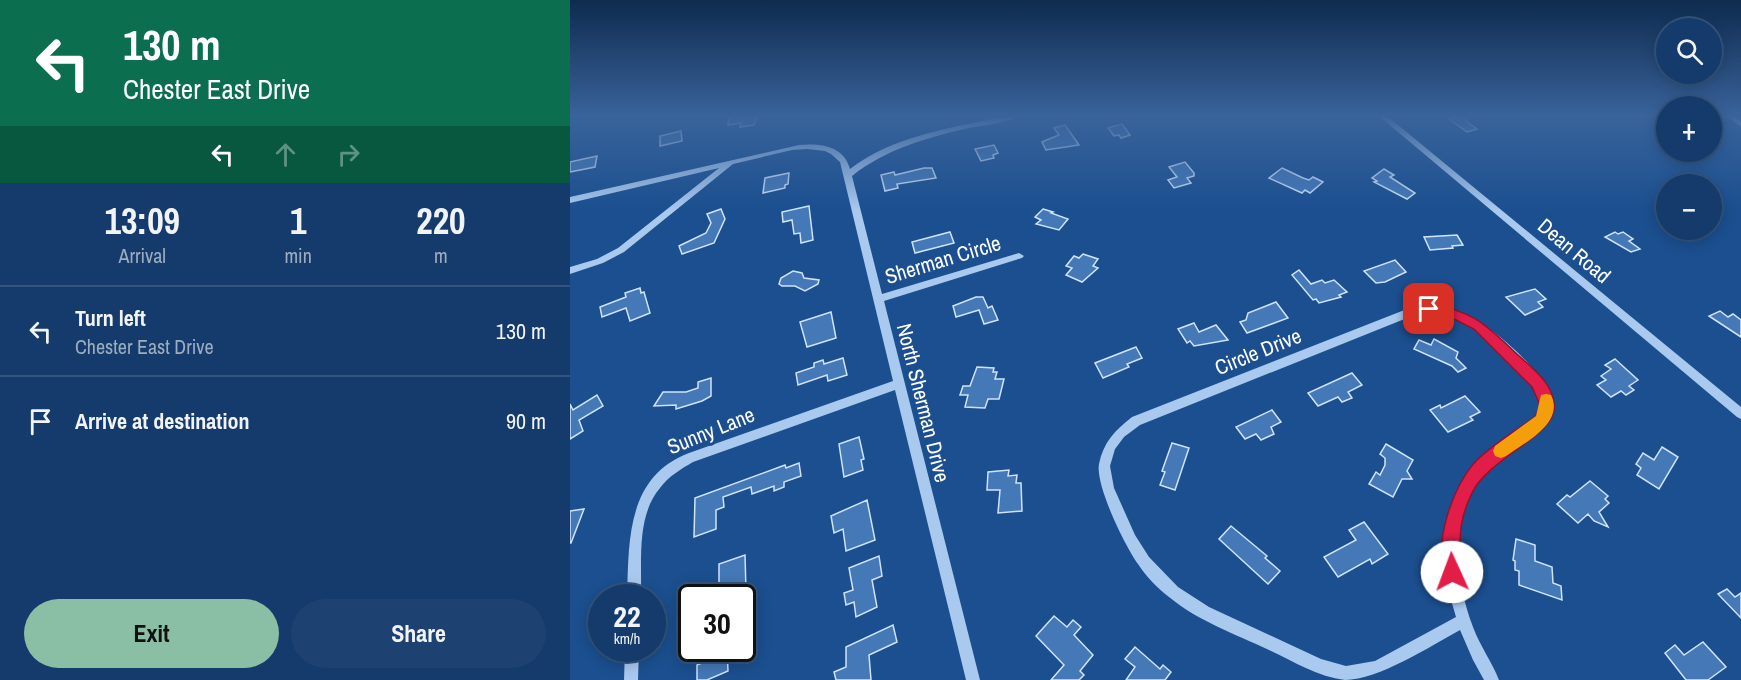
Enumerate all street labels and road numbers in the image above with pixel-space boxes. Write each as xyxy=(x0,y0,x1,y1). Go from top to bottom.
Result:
street label: Dean Road xyxy=(1532,212,1617,290)
street label: Sherman Circle xyxy=(881,228,1004,291)
street label: North Sherman Drive xyxy=(890,320,957,485)
street label: Circle Drive xyxy=(1210,321,1305,382)
street label: Sunny Lane xyxy=(663,400,759,461)

